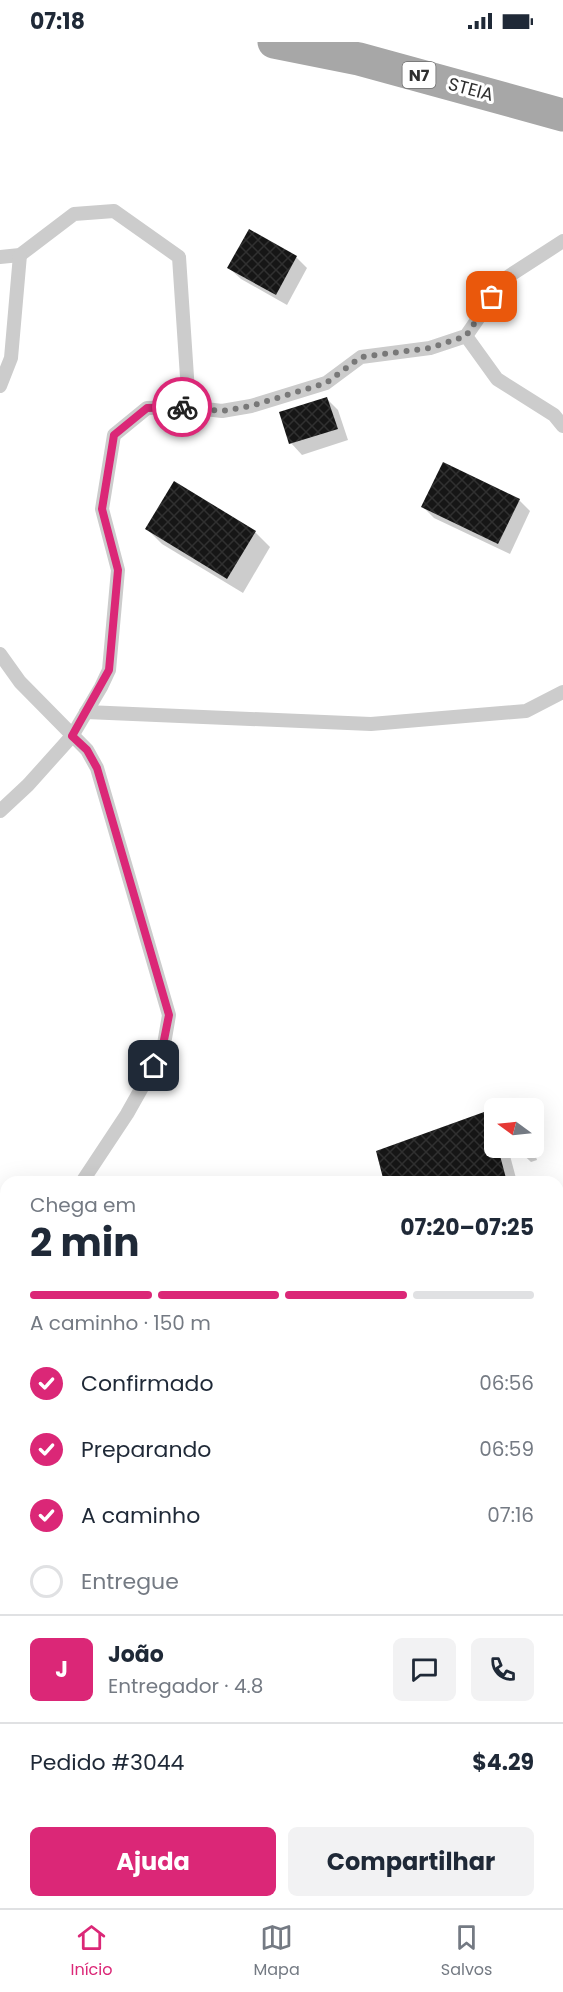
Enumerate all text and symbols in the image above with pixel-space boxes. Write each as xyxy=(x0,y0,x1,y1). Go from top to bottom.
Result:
text: 07:18 xyxy=(30,6,85,37)
road number: N7 xyxy=(402,62,436,88)
street label: STEIA xyxy=(445,71,497,107)
pin xyxy=(466,271,517,322)
icon: bag xyxy=(475,280,508,313)
courier xyxy=(152,377,212,437)
icon: bike xyxy=(166,391,199,424)
pin xyxy=(128,1040,179,1091)
icon: home xyxy=(137,1049,170,1082)
north arrow xyxy=(484,1098,544,1158)
map controls xyxy=(484,1098,544,1158)
text: Chega em xyxy=(30,1191,136,1219)
text: 07:20–07:25 xyxy=(400,1212,534,1243)
text: 2 min xyxy=(30,1215,140,1270)
text: A caminho · 150 m xyxy=(30,1309,211,1337)
icon: check xyxy=(30,1367,63,1400)
text: Confirmado xyxy=(81,1368,214,1399)
text: 06:56 xyxy=(479,1369,534,1397)
icon: check xyxy=(30,1433,63,1466)
text: Preparando xyxy=(81,1434,211,1465)
text: 06:59 xyxy=(479,1435,534,1463)
icon: check xyxy=(30,1499,63,1532)
text: A caminho xyxy=(81,1500,200,1531)
text: 07:16 xyxy=(487,1501,534,1529)
text: Entregue xyxy=(81,1566,179,1597)
button: chat xyxy=(393,1638,456,1701)
button: phone xyxy=(471,1638,534,1701)
text: João xyxy=(108,1639,164,1670)
text: J xyxy=(55,1654,68,1685)
text: Entregador · 4.8 xyxy=(108,1672,263,1700)
text: Pedido #3044 xyxy=(30,1747,184,1778)
text: $4.29 xyxy=(472,1747,534,1778)
button: Ajuda xyxy=(30,1827,276,1896)
button: Compartilhar xyxy=(288,1827,534,1896)
tab: Início xyxy=(71,1921,113,1982)
tab: Mapa xyxy=(254,1921,300,1982)
tab: Salvos xyxy=(441,1921,492,1982)

